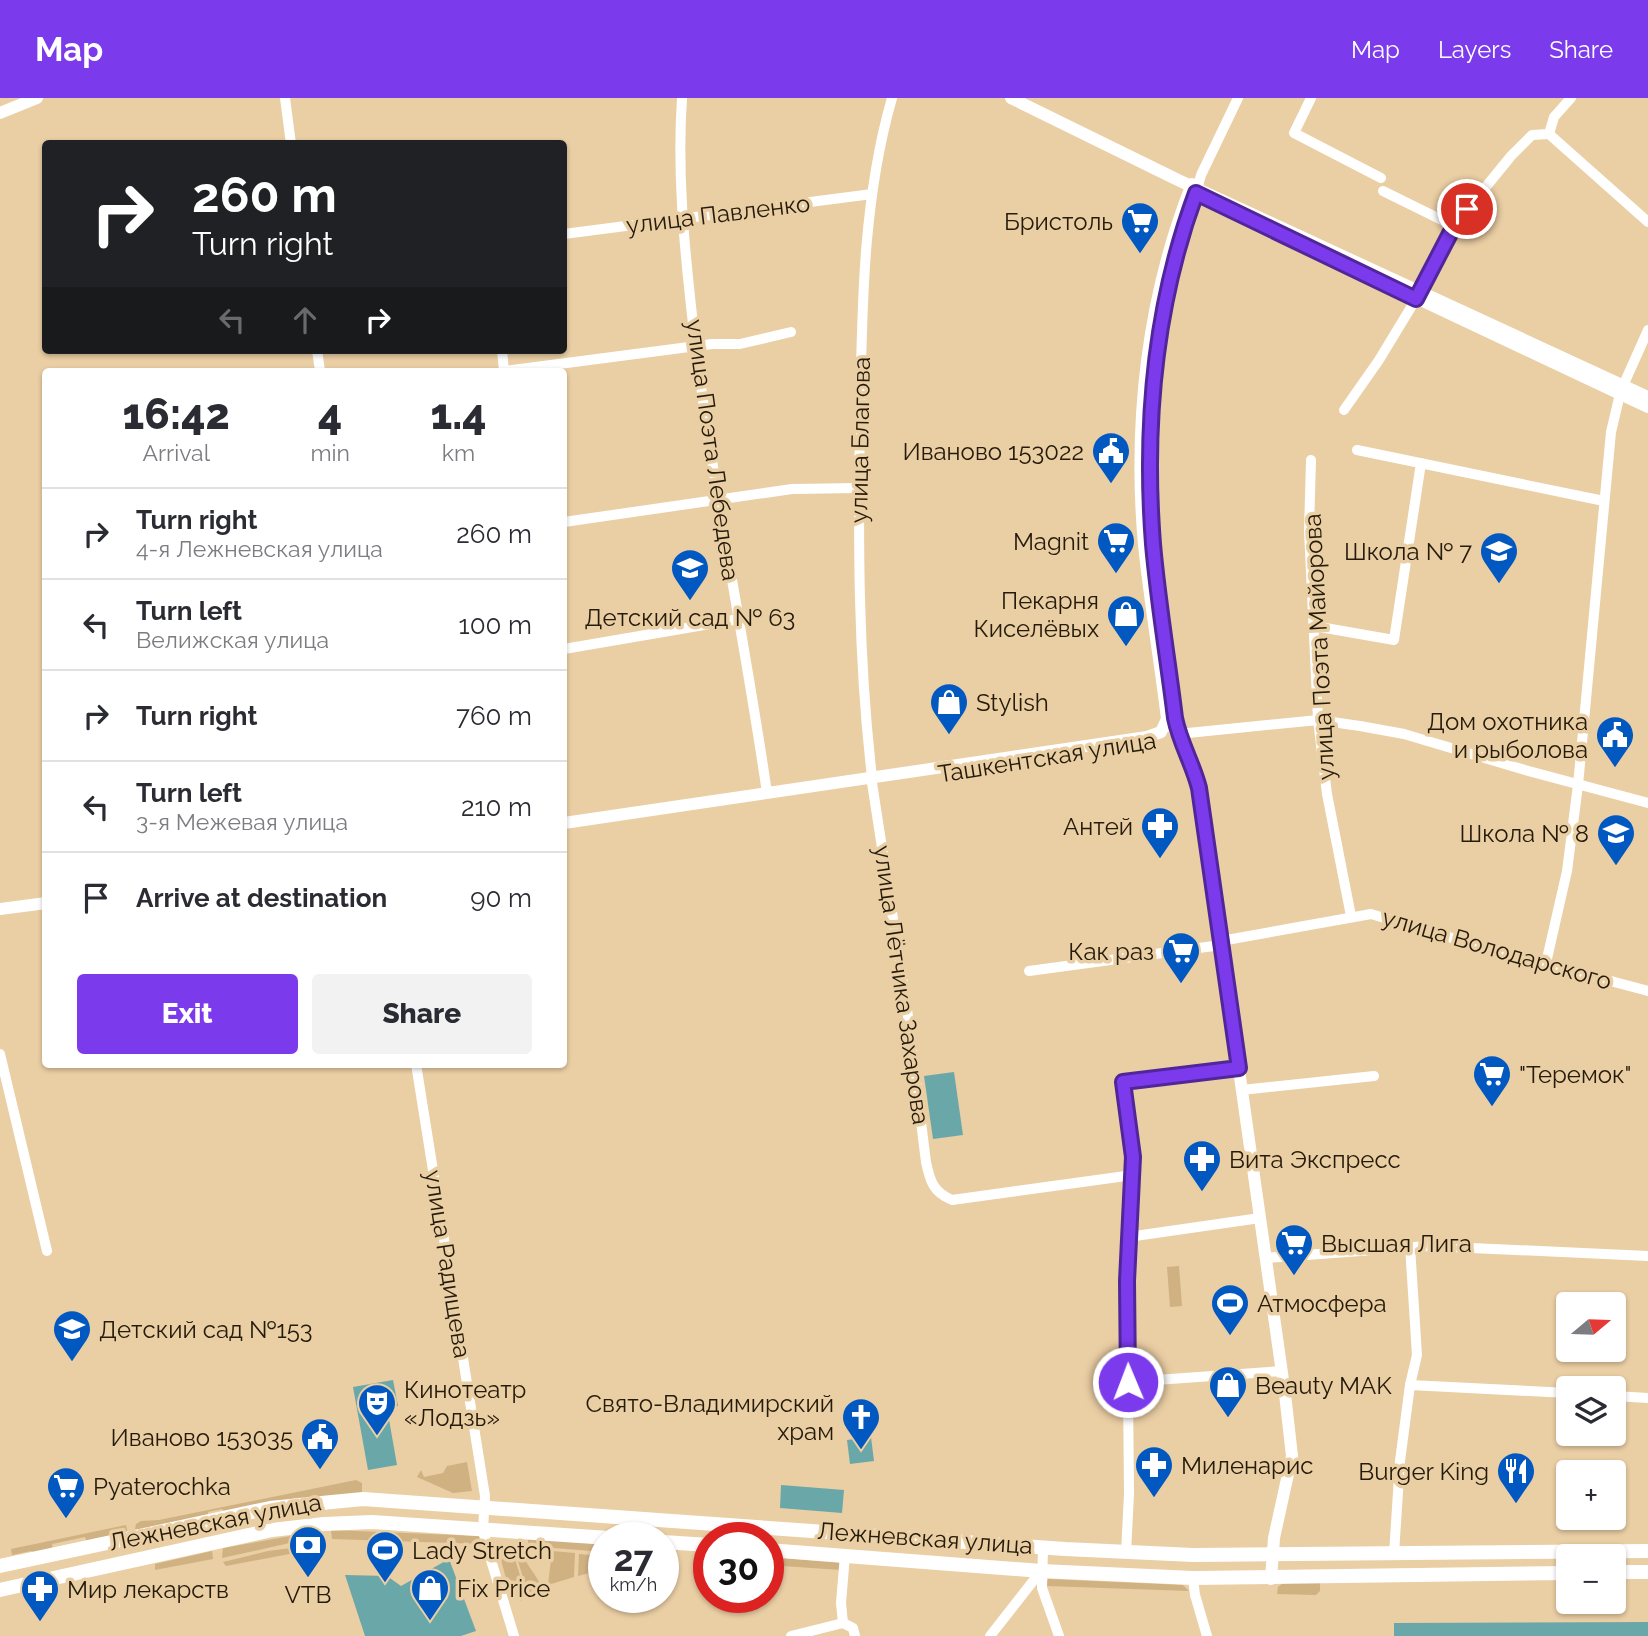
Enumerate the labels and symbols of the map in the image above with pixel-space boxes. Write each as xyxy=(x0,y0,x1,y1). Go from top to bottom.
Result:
pin xyxy=(1437,179,1497,239)
street label: улица Павленко xyxy=(624,188,812,240)
supermarket icon: Бристоль xyxy=(1119,200,1161,255)
place label: Бристоль xyxy=(1004,207,1113,236)
street label: улица Поэта Лебедева xyxy=(680,317,746,583)
street label: улица Благова xyxy=(844,357,876,523)
public building icon: Иваново 153022 xyxy=(1090,430,1132,485)
place label: Иваново 153022 xyxy=(902,437,1084,466)
street label: улица Поэта Майорова xyxy=(1298,513,1340,781)
supermarket icon: Magnit xyxy=(1095,520,1137,575)
place label: Magnit xyxy=(1013,527,1089,556)
school or university icon: Школа № 7 xyxy=(1478,530,1520,585)
place label: Школа № 7 xyxy=(1344,537,1472,566)
school or university icon: Детский сад № 63 xyxy=(669,547,711,602)
place label: Пекарня Киселёвых xyxy=(973,586,1099,643)
shop icon: Пекарня Киселёвых xyxy=(1105,593,1147,648)
place label: Детский сад № 63 xyxy=(585,603,795,632)
shop icon: Stylish xyxy=(928,681,970,736)
place label: Stylish xyxy=(976,688,1049,717)
place label: Дом охотника и рыболова xyxy=(1427,707,1588,764)
public building icon: Дом охотника и рыболова xyxy=(1594,714,1636,769)
street label: Ташкентская улица xyxy=(936,725,1158,789)
pharmacy icon: Антей xyxy=(1139,805,1181,860)
place label: Антей xyxy=(1063,812,1133,841)
school or university icon: Школа № 8 xyxy=(1595,812,1637,867)
place label: Школа № 8 xyxy=(1460,819,1589,848)
street label: улица Лётчика Захарова xyxy=(868,844,936,1126)
street label: улица Володарского xyxy=(1379,902,1615,996)
supermarket icon: Как раз xyxy=(1160,930,1202,985)
place label: Как раз xyxy=(1068,937,1154,966)
supermarket icon: "Теремок" xyxy=(1471,1053,1513,1108)
place label: "Теремок" xyxy=(1519,1060,1632,1089)
pharmacy icon: Вита Экспресс xyxy=(1181,1138,1223,1193)
place label: Вита Экспресс xyxy=(1229,1145,1401,1174)
street label: улица Радищева xyxy=(419,1168,477,1360)
supermarket icon: Высшая Лига xyxy=(1273,1222,1315,1277)
place label: Высшая Лига xyxy=(1321,1229,1472,1258)
sports icon: Атмосфера xyxy=(1209,1282,1251,1337)
place label: Атмосфера xyxy=(1257,1289,1387,1318)
north arrow xyxy=(1556,1292,1626,1362)
school or university icon: Детский сад №153 xyxy=(51,1308,93,1363)
place label: Детский сад №153 xyxy=(99,1315,313,1344)
position arrow xyxy=(1091,1345,1165,1419)
shop icon: Beauty MAK xyxy=(1207,1364,1249,1419)
place label: Beauty MAK xyxy=(1255,1371,1392,1400)
place label: Кинотеатр «Лодзь» xyxy=(404,1375,526,1432)
theatre icon: Кинотеатр «Лодзь» xyxy=(356,1382,398,1437)
place label: Свято-Владимирский храм xyxy=(585,1389,834,1446)
church icon: Свято-Владимирский храм xyxy=(840,1396,882,1451)
public building icon: Иваново 153035 xyxy=(299,1416,341,1471)
place label: Иваново 153035 xyxy=(111,1423,293,1452)
pharmacy icon: Миленарис xyxy=(1133,1444,1175,1499)
restaurant icon: Burger King xyxy=(1495,1450,1537,1505)
place label: Миленарис xyxy=(1181,1451,1313,1480)
place label: Burger King xyxy=(1358,1457,1489,1486)
supermarket icon: Pyaterochka xyxy=(45,1465,87,1520)
place label: Pyaterochka xyxy=(93,1472,231,1501)
street label: Лежневская улица xyxy=(106,1487,324,1557)
street label: Лежневская улица xyxy=(816,1516,1034,1560)
speed limit sign: 30 xyxy=(693,1522,784,1613)
bank icon: VTB xyxy=(287,1524,329,1579)
sports icon: Lady Stretch xyxy=(364,1529,406,1584)
place label: Lady Stretch xyxy=(412,1536,552,1565)
shop icon: Fix Price xyxy=(409,1567,451,1622)
pharmacy icon: Мир лекарств xyxy=(19,1568,61,1623)
place label: Fix Price xyxy=(457,1574,550,1603)
place label: Мир лекарств xyxy=(67,1575,229,1604)
place label: VTB xyxy=(285,1580,331,1609)

